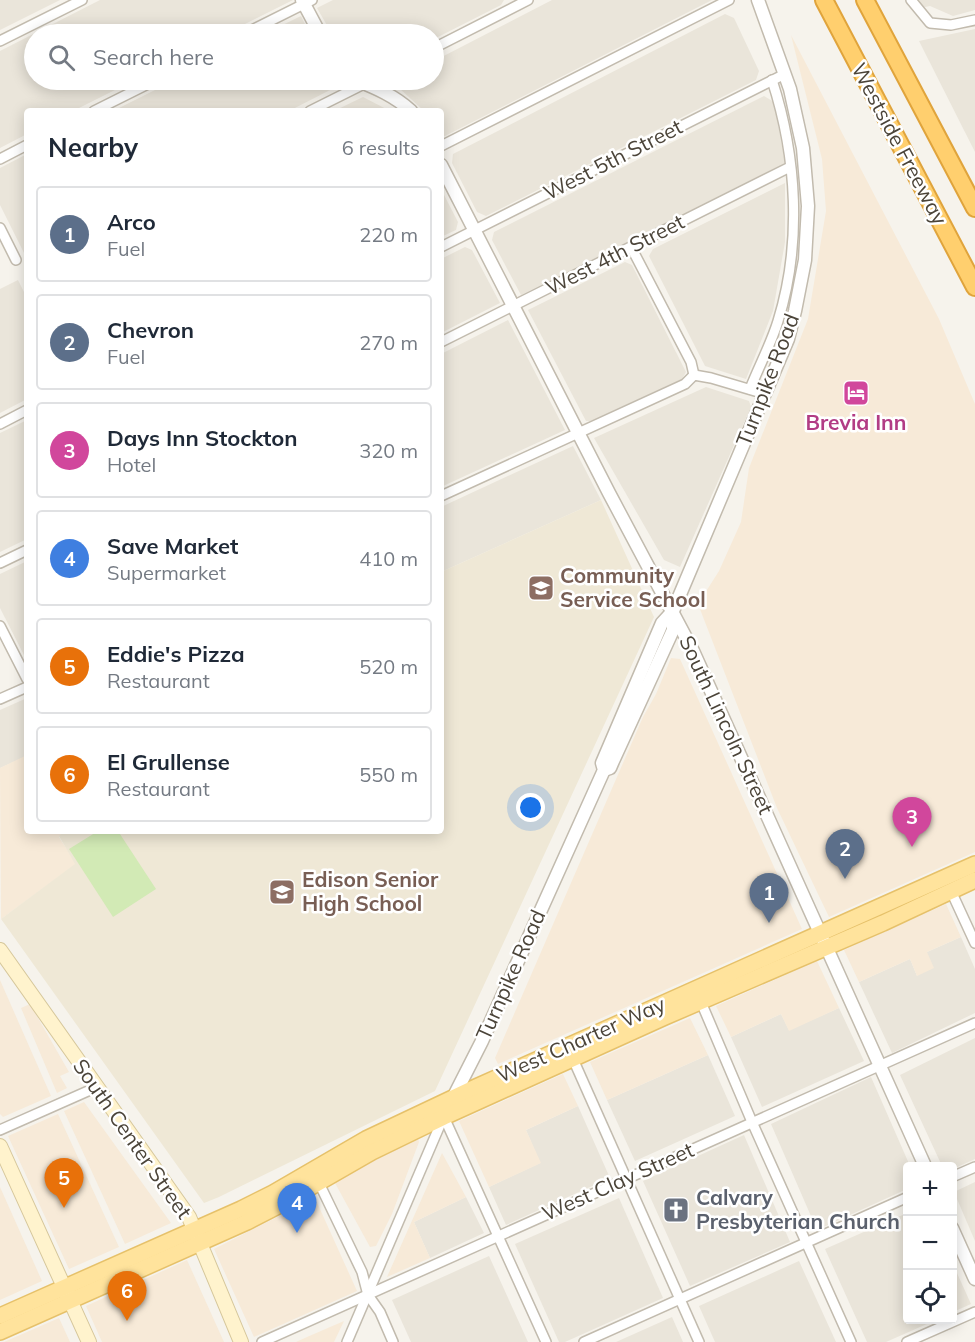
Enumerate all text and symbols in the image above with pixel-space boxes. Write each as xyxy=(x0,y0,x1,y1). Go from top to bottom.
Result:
search box xyxy=(24,24,444,90)
icon: search xyxy=(45,41,78,74)
text: Search here xyxy=(93,43,214,71)
street label: Westside Freeway xyxy=(846,58,954,229)
street label: West 5th Street xyxy=(539,113,686,205)
text: Nearby xyxy=(48,131,138,164)
text: 6 results xyxy=(342,135,420,160)
text: Arco xyxy=(107,208,156,236)
street label: West 4th Street xyxy=(541,208,688,300)
text: 1 xyxy=(64,222,76,247)
text: 220 m xyxy=(359,222,418,247)
text: Fuel xyxy=(107,236,145,261)
street label: Turnpike Road xyxy=(730,310,804,450)
text: Chevron xyxy=(107,316,194,344)
text: 2 xyxy=(64,330,76,355)
text: 270 m xyxy=(359,330,418,355)
text: Fuel xyxy=(107,344,145,369)
hotel icon: Brevia Inn xyxy=(841,378,871,408)
place label: Brevia Inn xyxy=(806,409,906,435)
text: Days Inn Stockton xyxy=(107,424,298,452)
text: 3 xyxy=(64,438,76,463)
text: 320 m xyxy=(359,438,418,463)
text: Hotel xyxy=(107,452,156,477)
text: Save Market xyxy=(107,532,238,560)
text: 4 xyxy=(64,546,76,571)
text: 410 m xyxy=(359,546,418,571)
text: Supermarket xyxy=(107,560,226,585)
place label: Community Service School xyxy=(560,562,706,612)
school or university icon: Community Service School xyxy=(526,573,556,603)
street label: South Lincoln Street xyxy=(674,631,780,818)
text: Eddie's Pizza xyxy=(107,640,245,668)
text: 5 xyxy=(64,654,76,679)
text: 520 m xyxy=(359,654,418,679)
text: Restaurant xyxy=(107,668,210,693)
text: El Grullense xyxy=(107,748,230,776)
text: 6 xyxy=(64,762,76,787)
text: 550 m xyxy=(359,762,418,787)
text: Restaurant xyxy=(107,776,210,801)
your location xyxy=(516,793,545,822)
pin: 3 xyxy=(892,798,932,847)
pin: 2 xyxy=(826,830,864,879)
place label: Edison Senior High School xyxy=(302,866,439,916)
pin: 1 xyxy=(750,874,788,923)
school or university icon: Edison Senior High School xyxy=(267,877,297,907)
street label: Turnpike Road xyxy=(470,905,550,1044)
street label: West Charter Way xyxy=(492,990,669,1088)
street label: South Center Street xyxy=(68,1053,198,1224)
street label: West Clay Street xyxy=(538,1136,697,1226)
pin: 5 xyxy=(44,1158,84,1208)
map controls xyxy=(903,1162,957,1324)
button: + xyxy=(903,1162,957,1216)
pin: 4 xyxy=(278,1184,316,1233)
place label: Calvary Presbyterian Church xyxy=(696,1184,900,1234)
church icon: Calvary Presbyterian Church xyxy=(661,1195,691,1225)
button: − xyxy=(903,1216,957,1270)
button: locate xyxy=(903,1270,957,1324)
pin: 6 xyxy=(108,1272,146,1321)

